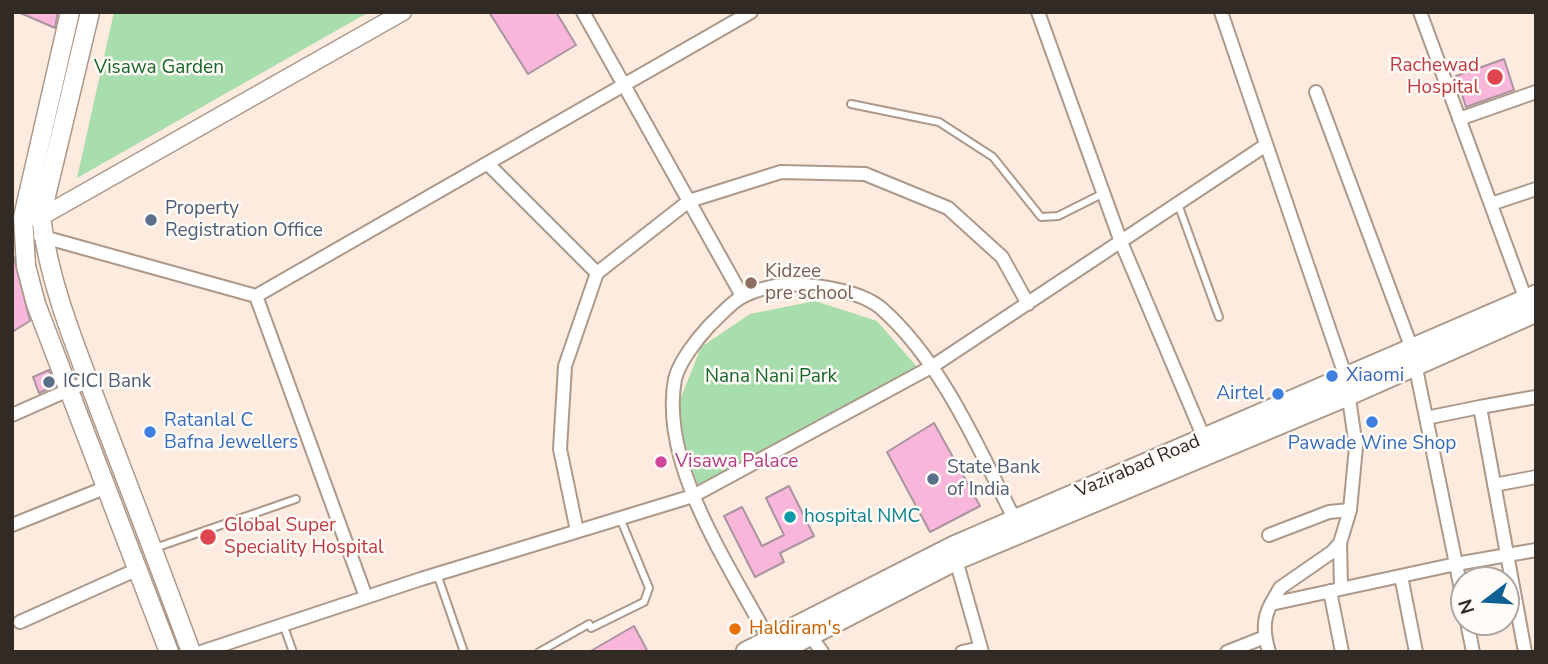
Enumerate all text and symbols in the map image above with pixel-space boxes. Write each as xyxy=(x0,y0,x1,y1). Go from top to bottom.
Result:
place label: Rachewad Hospital xyxy=(1390,55,1479,99)
park label: Visawa Garden xyxy=(94,57,224,79)
marker: Rachewad Hospital xyxy=(1485,67,1505,87)
place label: Property Registration Office xyxy=(165,198,323,242)
marker: Property Registration Office xyxy=(143,212,159,228)
place label: Kidzee pre school xyxy=(765,261,853,305)
marker: Kidzee pre school xyxy=(743,275,759,291)
place label: Xiaomi xyxy=(1346,365,1404,387)
park label: Nana Nani Park xyxy=(705,366,837,388)
marker: Xiaomi xyxy=(1324,368,1340,384)
place label: ICICI Bank xyxy=(63,371,151,393)
marker: ICICI Bank xyxy=(41,374,57,390)
place label: Airtel xyxy=(1216,383,1264,405)
marker: Airtel xyxy=(1270,386,1286,402)
place label: Ratanlal C Bafna Jewellers xyxy=(164,410,298,454)
marker: Pawade Wine Shop xyxy=(1364,414,1380,430)
marker: Ratanlal C Bafna Jewellers xyxy=(142,424,158,440)
street label: Vazirabad Road xyxy=(1072,430,1204,504)
place label: Pawade Wine Shop xyxy=(1288,433,1456,455)
place label: Visawa Palace xyxy=(675,451,798,473)
marker: Visawa Palace xyxy=(653,454,669,470)
place label: State Bank of India xyxy=(947,457,1040,501)
marker: State Bank of India xyxy=(925,471,941,487)
place label: hospital NMC xyxy=(804,506,920,528)
marker: hospital NMC xyxy=(782,509,798,525)
place label: Global Super Speciality Hospital xyxy=(224,515,384,559)
marker: Global Super Speciality Hospital xyxy=(198,527,218,547)
north arrow xyxy=(1450,566,1520,636)
text: N xyxy=(1452,596,1481,617)
place label: Haldiram's xyxy=(749,618,841,640)
marker: Haldiram's xyxy=(727,621,743,637)

